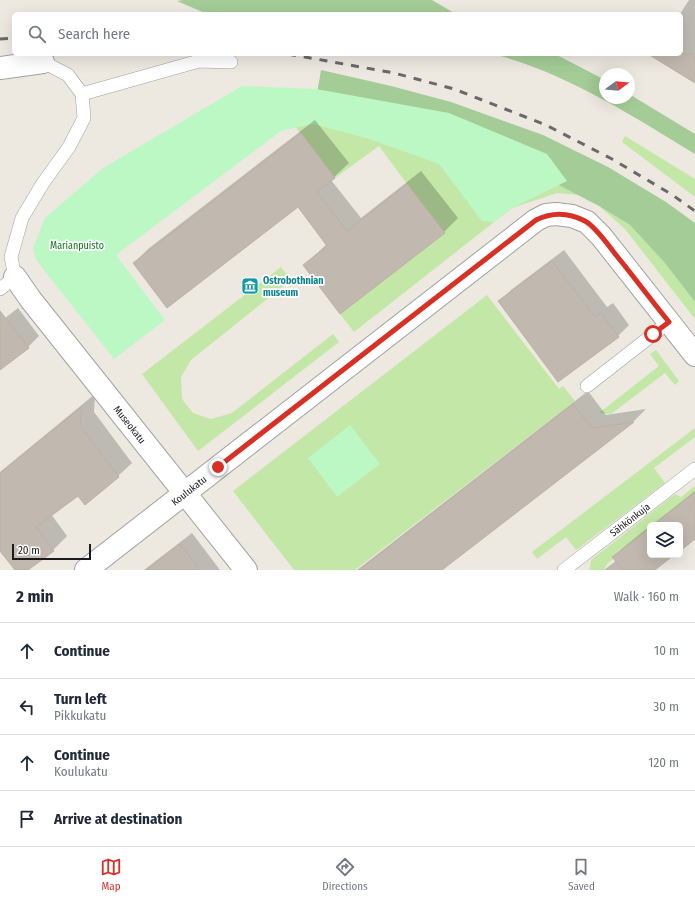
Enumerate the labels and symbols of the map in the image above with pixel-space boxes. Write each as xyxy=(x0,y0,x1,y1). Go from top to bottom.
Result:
north arrow xyxy=(599,68,635,104)
park label: Marianpuisto xyxy=(50,240,104,252)
place label: Ostrobothnian museum xyxy=(263,275,324,299)
museum icon: Ostrobothnian museum xyxy=(240,276,260,296)
route start xyxy=(644,325,662,343)
street label: Museokatu xyxy=(111,404,148,446)
route end xyxy=(209,458,227,476)
street label: Koulukatu xyxy=(169,474,209,508)
street label: Sähkönkuja xyxy=(608,501,653,539)
scale bar xyxy=(12,542,91,561)

